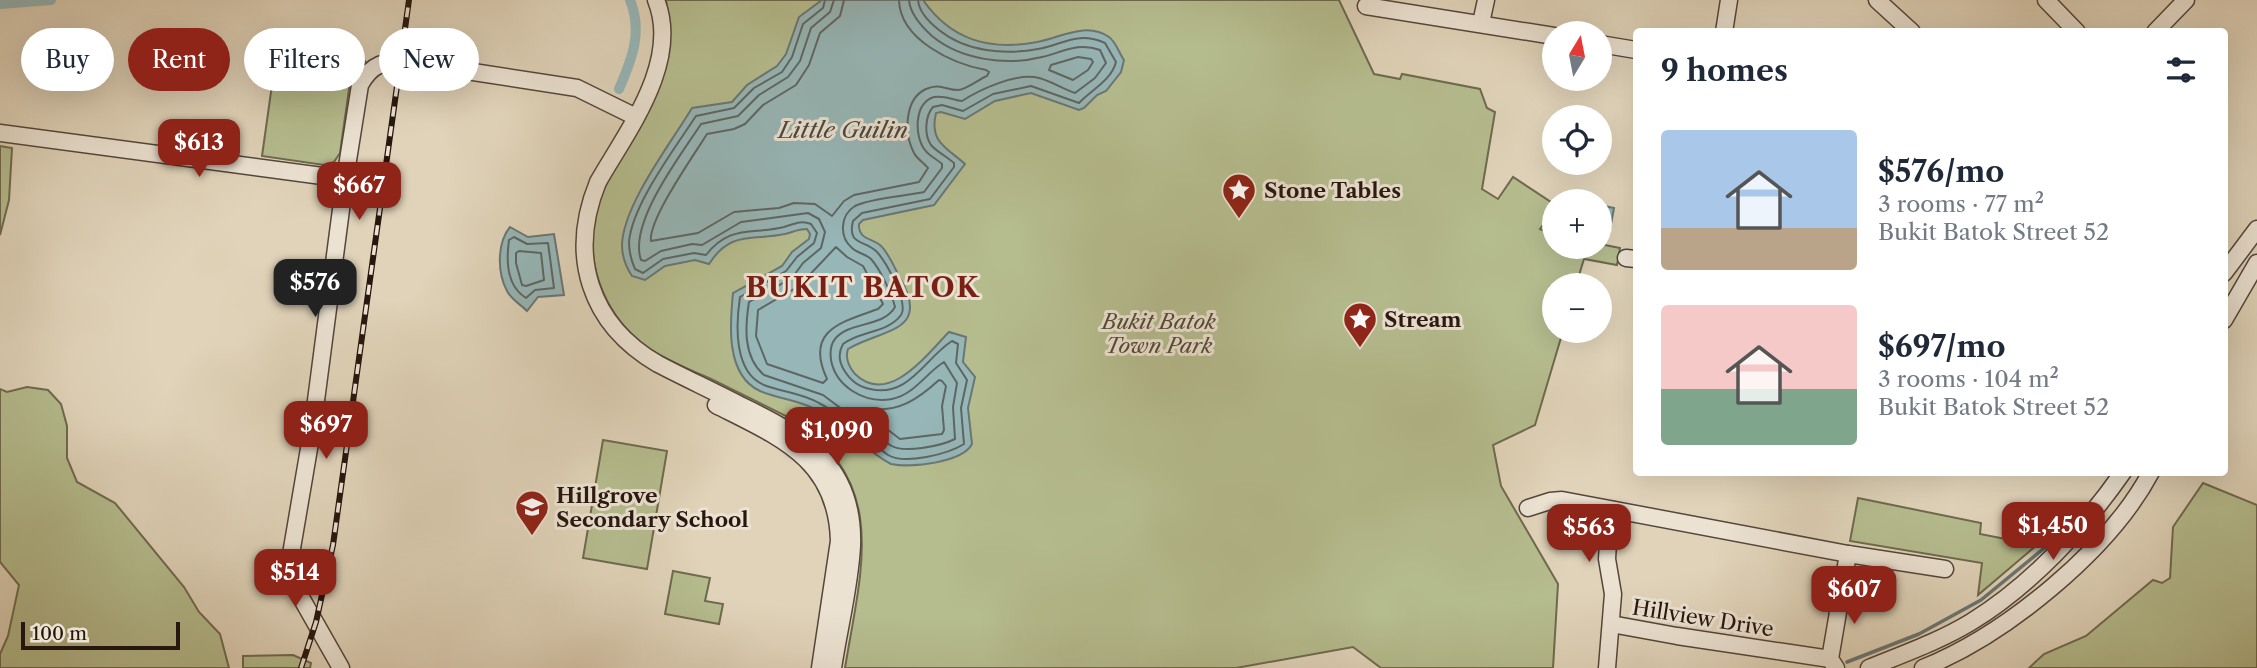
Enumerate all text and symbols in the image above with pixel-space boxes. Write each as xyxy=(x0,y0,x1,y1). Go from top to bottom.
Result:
north arrow xyxy=(1542,21,1612,91)
map controls xyxy=(1542,21,1612,343)
chip: Buy xyxy=(21,28,114,91)
chip: Rent xyxy=(128,28,230,91)
chip: Filters xyxy=(244,28,365,91)
chip: New xyxy=(379,28,479,91)
icon: filters xyxy=(2162,51,2200,89)
text: 9 homes xyxy=(1661,52,1788,89)
button: locate xyxy=(1542,105,1612,175)
water label: Little Guilin xyxy=(776,116,908,144)
pin: $613 xyxy=(158,120,240,179)
text: $613 xyxy=(174,128,224,156)
text: $576/mo xyxy=(1878,153,2004,190)
icon: home xyxy=(1717,158,1801,242)
pin: $667 xyxy=(318,162,400,222)
text: $667 xyxy=(333,171,385,199)
place icon: Stone Tables xyxy=(1220,171,1258,220)
place label: Stone Tables xyxy=(1264,178,1401,203)
button: + xyxy=(1542,189,1612,259)
text: 3 rooms · 77 m² xyxy=(1878,190,2044,218)
text: Bukit Batok Street 52 xyxy=(1878,218,2109,246)
pin: $576 xyxy=(274,260,356,319)
text: $576 xyxy=(290,268,340,296)
district label: BUKIT BATOK xyxy=(745,270,981,304)
button: − xyxy=(1542,273,1612,343)
place icon: Stream xyxy=(1341,300,1379,349)
place label: Stream xyxy=(1384,307,1462,332)
park label: Bukit Batok Town Park xyxy=(1100,309,1216,358)
text: $697/mo xyxy=(1878,328,2005,365)
icon: home xyxy=(1717,333,1801,417)
text: 3 rooms · 104 m² xyxy=(1878,365,2059,393)
text: Bukit Batok Street 52 xyxy=(1878,393,2109,421)
pin: $697 xyxy=(285,402,367,461)
pin: $1,090 xyxy=(780,407,894,467)
text: $697 xyxy=(300,410,352,438)
text: $1,090 xyxy=(801,416,873,444)
place label: Hillgrove Secondary School xyxy=(556,483,749,532)
school or university icon: Hillgrove Secondary School xyxy=(513,488,551,537)
pin: $1,450 xyxy=(1996,503,2110,562)
pin: $563 xyxy=(1548,504,1630,564)
text: $1,450 xyxy=(2018,511,2088,539)
text: $563 xyxy=(1563,513,1615,541)
pin: $514 xyxy=(254,550,336,609)
text: $514 xyxy=(270,558,320,586)
pin: $607 xyxy=(1813,566,1895,626)
text: $607 xyxy=(1827,575,1881,603)
street label: Hillview Drive xyxy=(1631,594,1775,642)
scale bar xyxy=(21,619,180,651)
text: 100 m xyxy=(32,622,87,645)

